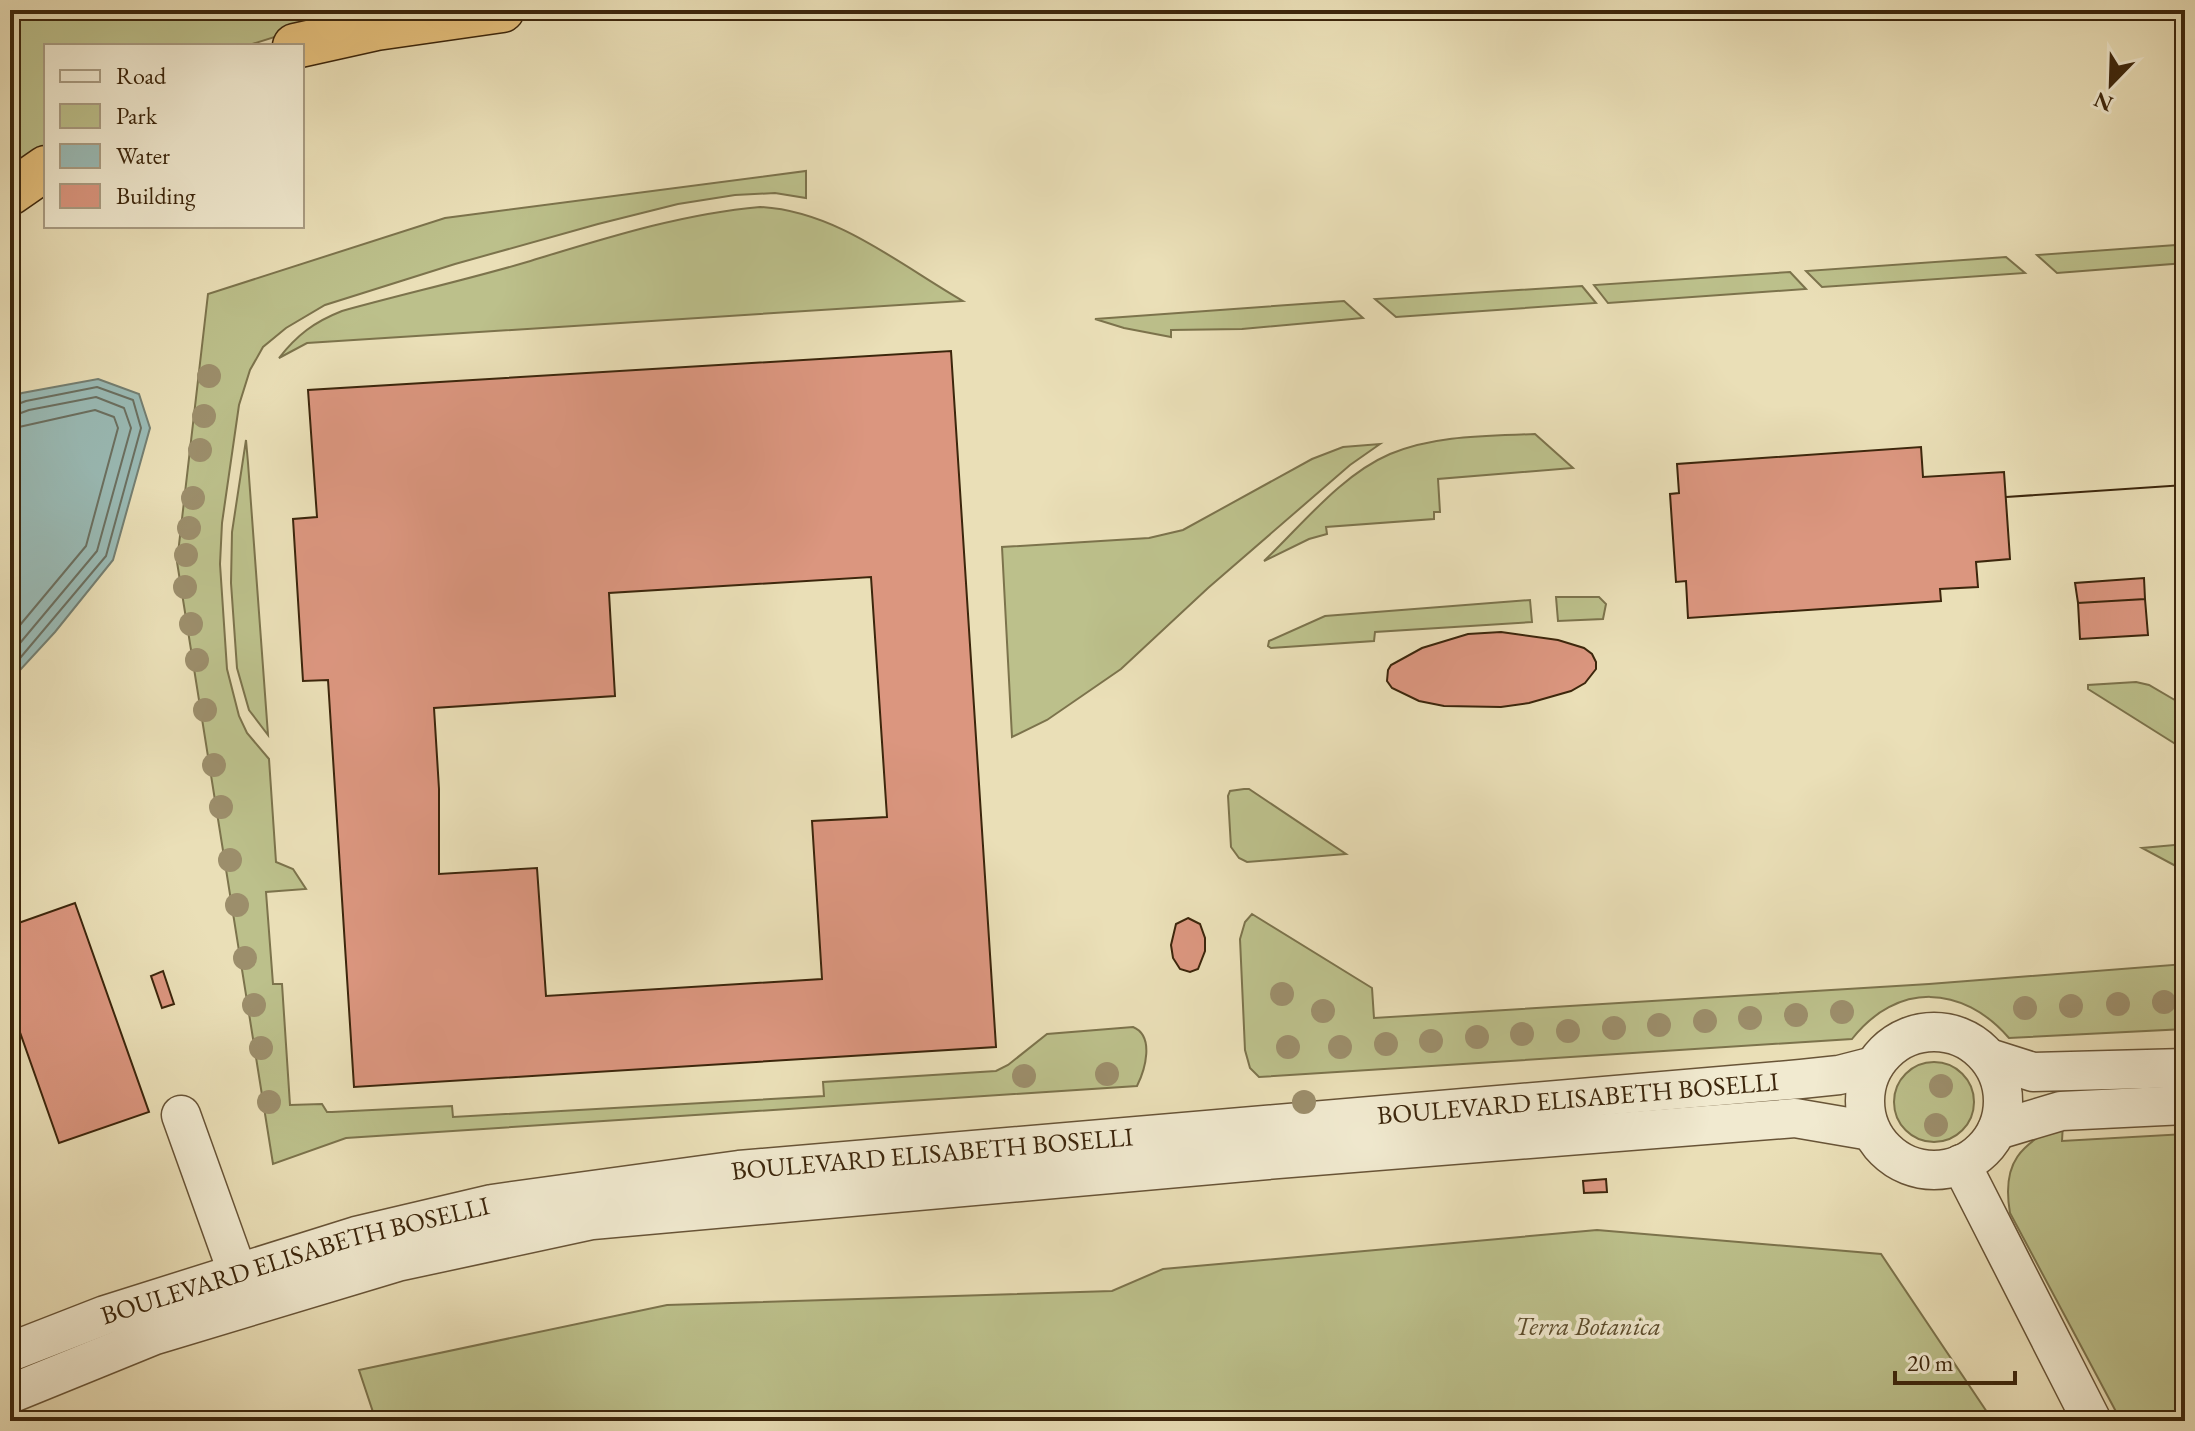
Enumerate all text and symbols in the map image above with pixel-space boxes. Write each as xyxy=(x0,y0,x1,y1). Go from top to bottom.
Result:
legend xyxy=(44,44,304,228)
north arrow xyxy=(2071,44,2151,124)
text: Road xyxy=(116,60,167,91)
text: N xyxy=(2089,85,2117,119)
text: Park xyxy=(116,100,158,131)
text: Water xyxy=(116,140,170,171)
text: Building xyxy=(116,180,196,211)
street label: BOULEVARD ELISABETH BOSELLI xyxy=(1376,1064,1780,1132)
street label: BOULEVARD ELISABETH BOSELLI xyxy=(729,1119,1135,1188)
street label: BOULEVARD ELISABETH BOSELLI xyxy=(97,1188,493,1332)
park label: Terra Botanica xyxy=(1515,1309,1661,1343)
scale bar xyxy=(1895,1335,2015,1385)
text: 20 m xyxy=(1907,1347,1954,1378)

